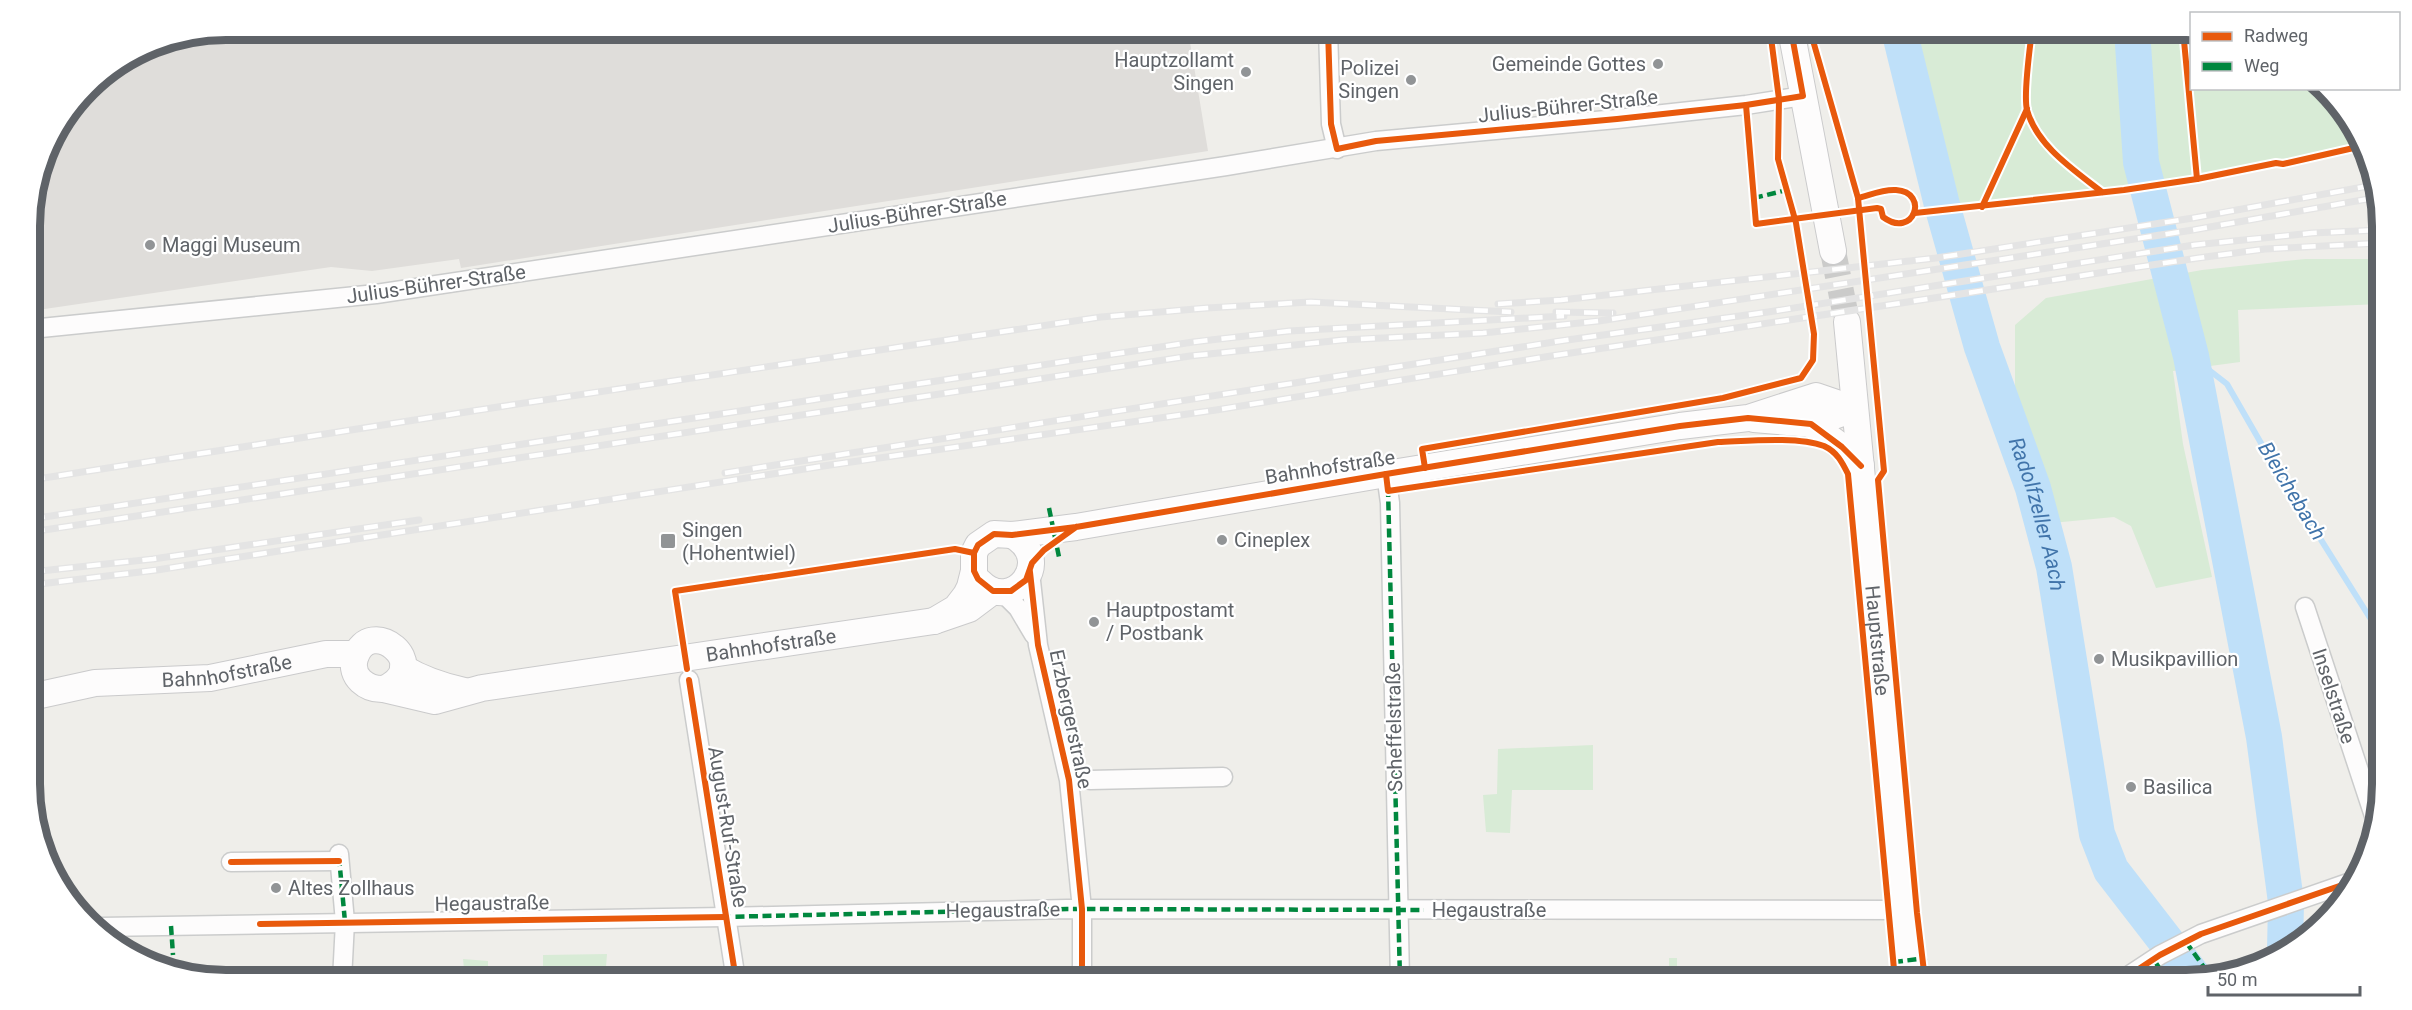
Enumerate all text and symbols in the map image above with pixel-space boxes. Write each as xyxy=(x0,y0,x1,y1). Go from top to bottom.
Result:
legend xyxy=(2190,12,2400,90)
text: Radweg xyxy=(2244,25,2308,46)
place label: Hauptzollamt Singen xyxy=(1114,48,1234,95)
place label: Gemeinde Gottes xyxy=(1492,52,1646,76)
text: Weg xyxy=(2244,55,2279,76)
place label: Polizei Singen xyxy=(1338,56,1399,103)
marker: Gemeinde Gottes xyxy=(1651,57,1665,71)
marker: Hauptzollamt Singen xyxy=(1239,65,1253,79)
marker: Polizei Singen xyxy=(1404,73,1418,87)
street label: Julius-Bührer-Straße xyxy=(1477,85,1659,127)
street label: Julius-Bührer-Straße xyxy=(826,186,1008,238)
place label: Maggi Museum xyxy=(162,233,301,257)
marker: Maggi Museum xyxy=(143,238,157,252)
street label: Julius-Bührer-Straße xyxy=(345,260,527,308)
water label: Radolfzeller Aach xyxy=(2004,434,2070,593)
water label: Bleichebach xyxy=(2253,437,2331,545)
street label: Bahnhofstraße xyxy=(1263,445,1397,489)
place label: Singen (Hohentwiel) xyxy=(682,518,796,565)
place label: Cineplex xyxy=(1234,528,1310,552)
marker: Singen (Hohentwiel) xyxy=(659,532,677,550)
marker: Cineplex xyxy=(1215,533,1229,547)
street label: Hauptstraße xyxy=(1860,584,1895,697)
place label: Hauptpostamt / Postbank xyxy=(1106,598,1234,645)
marker: Hauptpostamt / Postbank xyxy=(1087,615,1101,629)
street label: Bahnhofstraße xyxy=(704,624,838,667)
street label: Inselstraße xyxy=(2307,645,2361,747)
street label: Erzbergerstraße xyxy=(1045,647,1097,791)
place label: Musikpavillion xyxy=(2111,647,2238,671)
street label: Bahnhofstraße xyxy=(161,649,294,692)
marker: Musikpavillion xyxy=(2092,652,2106,666)
street label: Scheffelstraße xyxy=(1381,662,1407,792)
street label: August-Ruf-Straße xyxy=(703,745,753,909)
place label: Basilica xyxy=(2143,775,2213,799)
marker: Basilica xyxy=(2124,780,2138,794)
place label: Altes Zollhaus xyxy=(288,876,415,900)
marker: Altes Zollhaus xyxy=(269,881,283,895)
street label: Hegaustraße xyxy=(434,890,550,916)
street label: Hegaustraße xyxy=(945,897,1061,923)
street label: Hegaustraße xyxy=(1432,898,1546,922)
scale bar xyxy=(2208,959,2360,997)
text: 50 m xyxy=(2217,969,2257,990)

